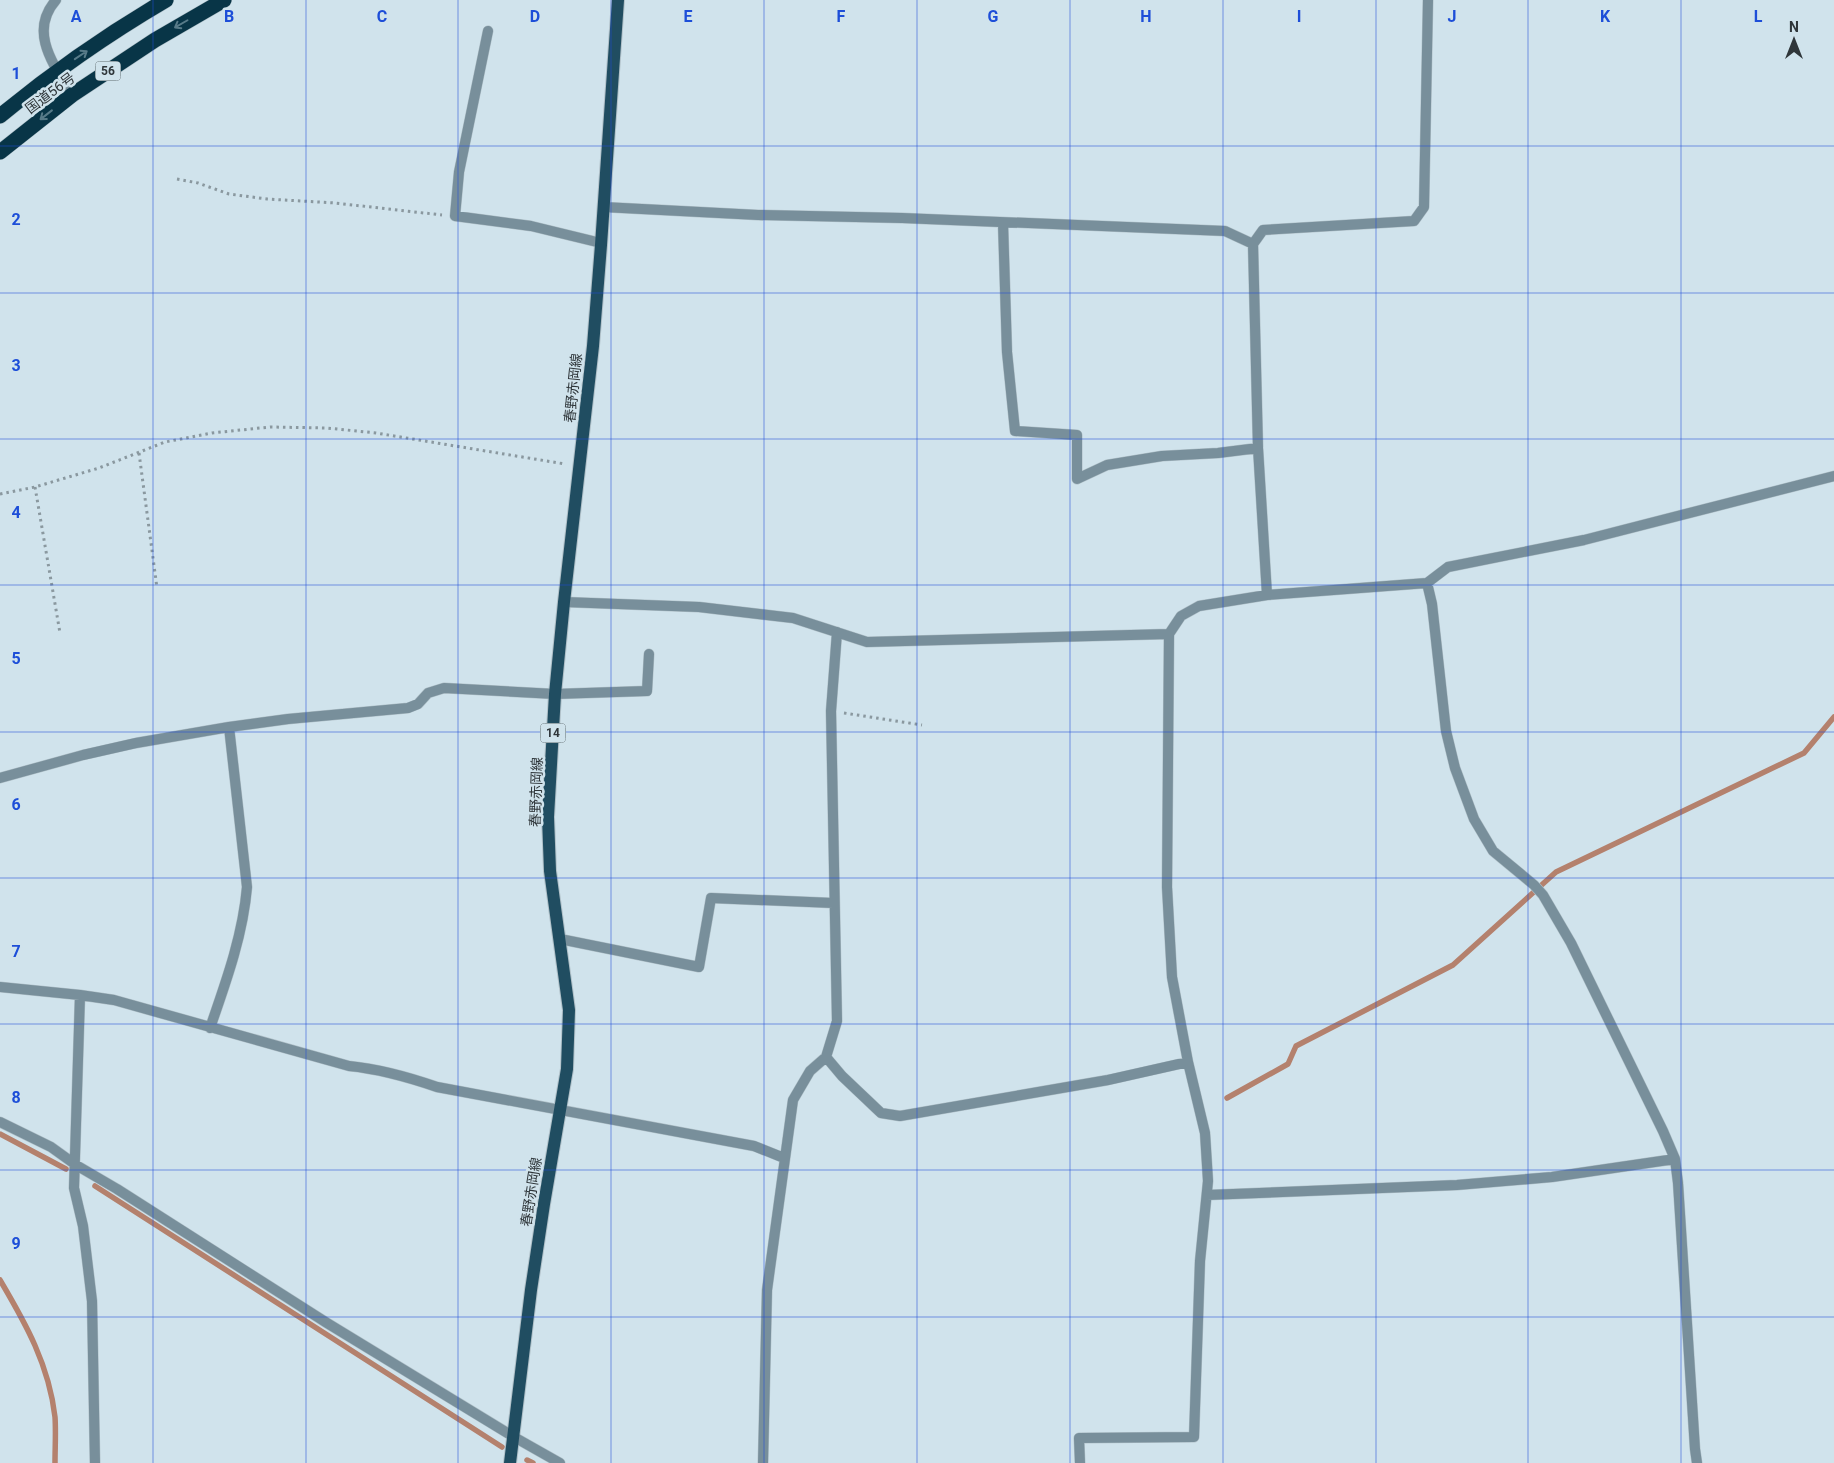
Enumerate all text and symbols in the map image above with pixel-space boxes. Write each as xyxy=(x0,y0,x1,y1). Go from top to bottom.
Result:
text: A xyxy=(71,7,82,26)
text: B xyxy=(224,7,234,26)
text: C xyxy=(377,7,387,26)
text: D xyxy=(530,7,540,26)
text: E xyxy=(684,7,693,26)
text: F xyxy=(837,7,846,26)
text: G xyxy=(988,7,999,26)
text: H xyxy=(1140,7,1152,26)
text: I xyxy=(1297,7,1301,26)
text: J xyxy=(1448,7,1456,26)
text: K xyxy=(1600,7,1611,26)
text: L xyxy=(1754,7,1763,26)
north arrow xyxy=(1769,15,1819,65)
text: N xyxy=(1789,19,1799,35)
one-way arrow xyxy=(175,20,189,30)
one-way arrow xyxy=(74,50,88,60)
road number: 56 xyxy=(96,61,120,80)
text: 1 xyxy=(11,64,21,83)
street label: 国道56号 xyxy=(22,69,78,117)
one-way arrow xyxy=(40,109,53,120)
text: 2 xyxy=(11,210,21,229)
street label: 春野赤岡線 xyxy=(561,352,585,424)
text: 3 xyxy=(11,356,21,375)
text: 4 xyxy=(11,503,21,522)
text: 5 xyxy=(11,649,21,668)
road number: 14 xyxy=(540,724,566,742)
street label: 春野赤岡線 xyxy=(527,757,545,827)
text: 6 xyxy=(11,795,21,814)
text: 7 xyxy=(11,942,21,961)
text: 8 xyxy=(11,1088,21,1107)
street label: 春野赤岡線 xyxy=(518,1156,544,1228)
text: 9 xyxy=(11,1234,21,1253)

